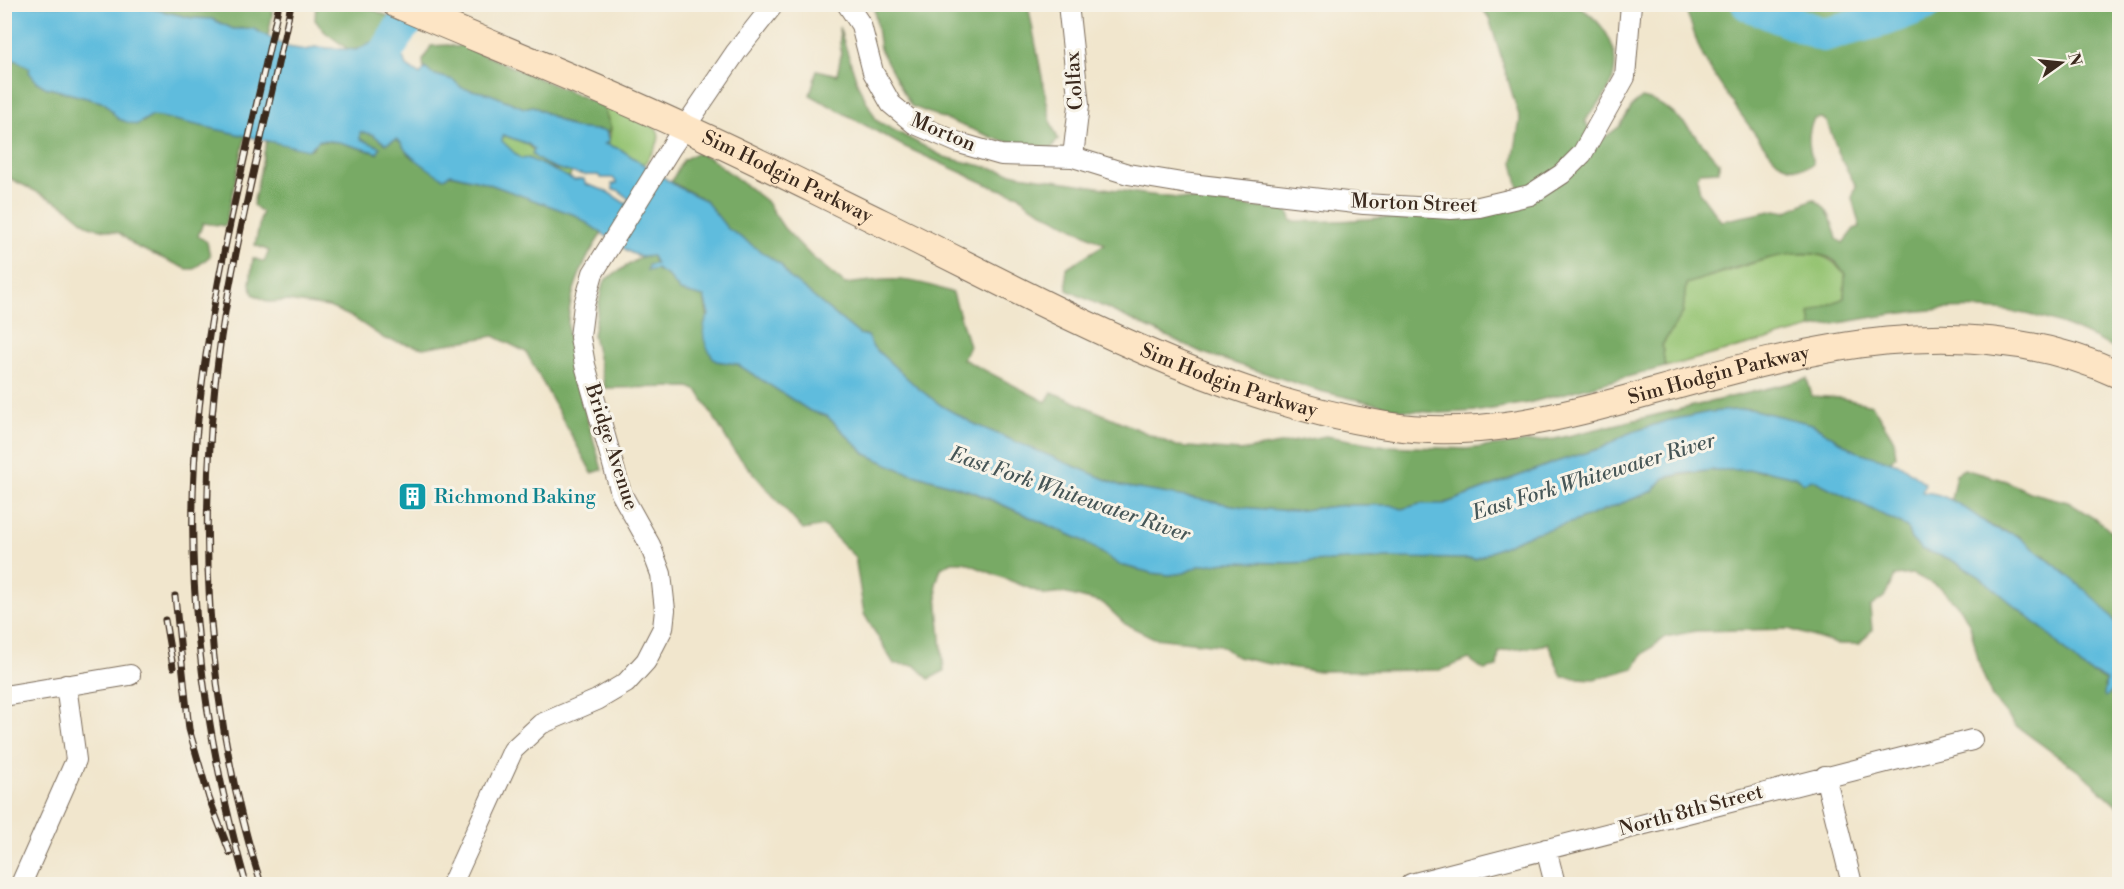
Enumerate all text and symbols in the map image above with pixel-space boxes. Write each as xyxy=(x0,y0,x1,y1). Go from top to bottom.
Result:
north arrow xyxy=(2031,33,2091,93)
street label: Colfax xyxy=(1060,50,1090,111)
text: N xyxy=(2063,51,2086,68)
street label: Morton xyxy=(907,108,979,158)
street label: Sim Hodgin Parkway xyxy=(698,125,877,229)
street label: Morton Street xyxy=(1350,189,1478,219)
street label: Sim Hodgin Parkway xyxy=(1136,338,1321,423)
street label: Sim Hodgin Parkway xyxy=(1625,340,1812,411)
street label: Bridge Avenue xyxy=(579,380,643,513)
water label: East Fork Whitewater River xyxy=(1469,427,1720,527)
water label: East Fork Whitewater River xyxy=(945,441,1195,549)
building icon: Richmond Baking xyxy=(397,481,429,513)
place label: Richmond Baking xyxy=(434,485,597,510)
street label: North 8th Street xyxy=(1616,780,1766,842)

